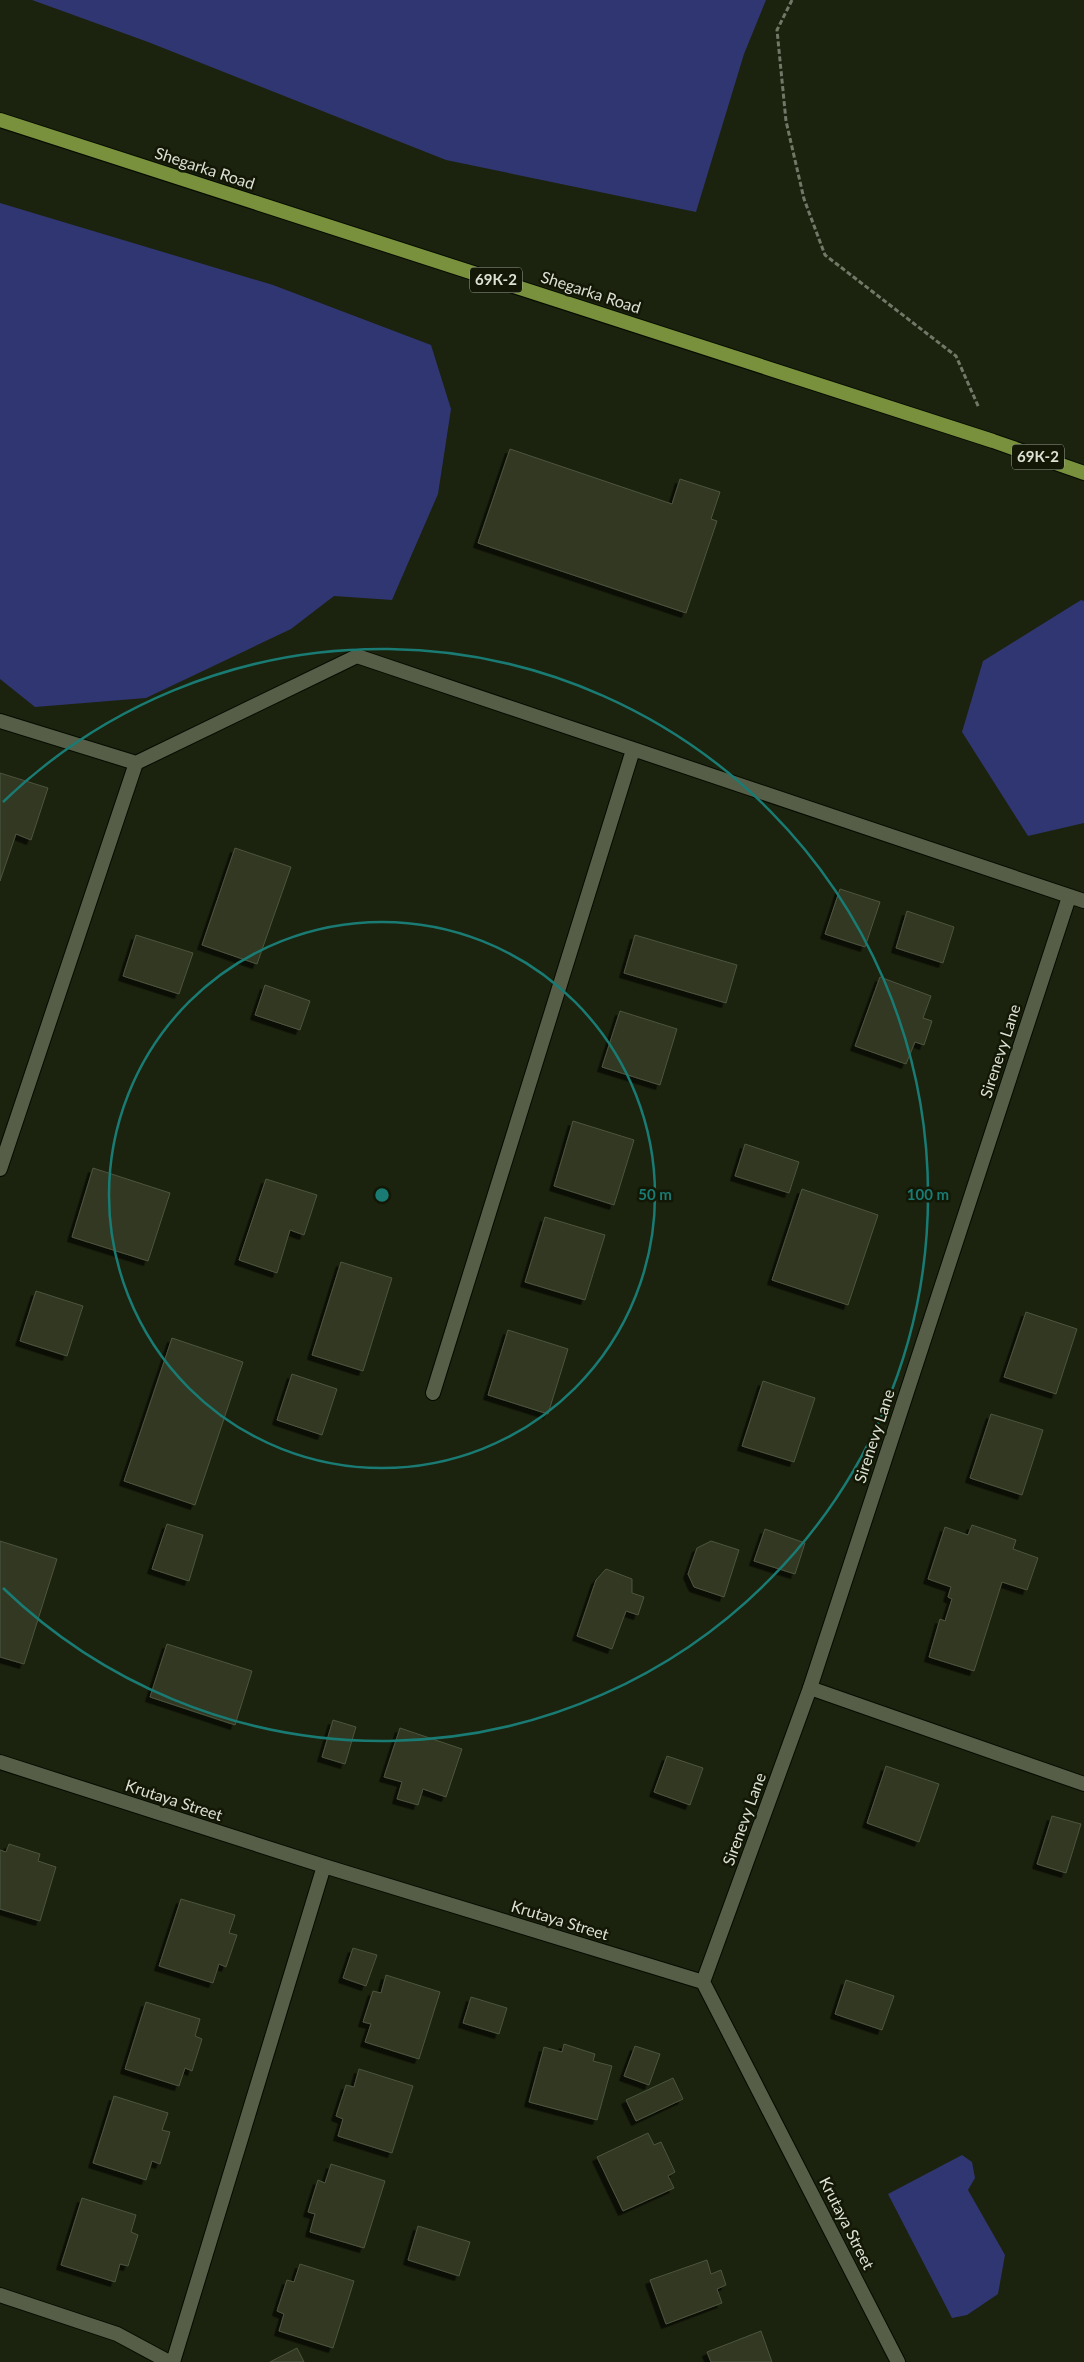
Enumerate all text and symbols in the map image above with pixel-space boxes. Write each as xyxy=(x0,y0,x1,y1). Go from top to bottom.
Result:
street label: Shegarka Road xyxy=(153,142,257,193)
street label: Shegarka Road xyxy=(539,266,643,317)
road number: 69К-2 xyxy=(470,268,522,292)
road number: 69К-2 xyxy=(1012,444,1064,470)
street label: Sirenevy Lane xyxy=(975,1002,1024,1100)
text: 50 m xyxy=(638,1185,672,1203)
text: 100 m xyxy=(907,1185,949,1203)
centre of rings xyxy=(373,1186,391,1204)
street label: Sirenevy Lane xyxy=(849,1387,898,1485)
street label: Sirenevy Lane xyxy=(718,1770,769,1868)
street label: Krutaya Street xyxy=(123,1775,225,1824)
street label: Krutaya Street xyxy=(509,1896,612,1943)
street label: Krutaya Street xyxy=(816,2173,879,2272)

